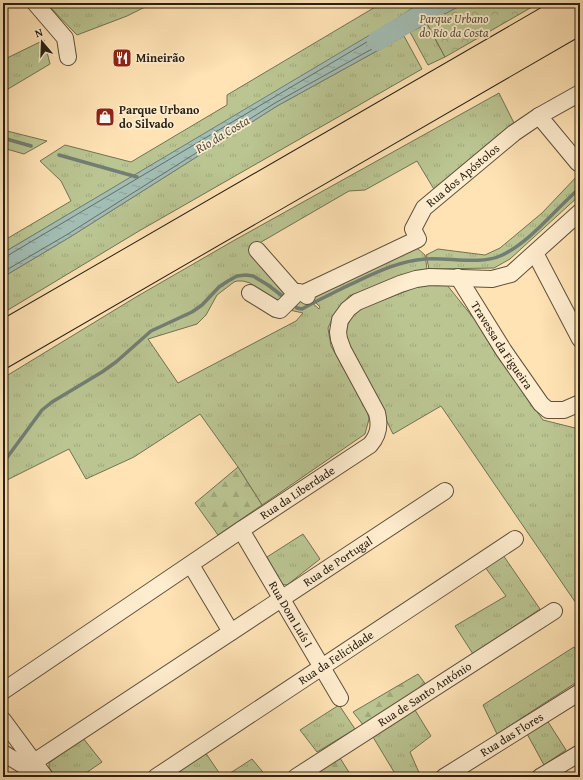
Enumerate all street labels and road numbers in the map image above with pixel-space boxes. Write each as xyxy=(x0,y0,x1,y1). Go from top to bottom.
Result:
street label: Rua dos Apóstolos xyxy=(422,139,503,211)
street label: Travessa da Figueira xyxy=(467,298,537,393)
street label: Rua da Liberdade xyxy=(256,461,338,523)
street label: Rua de Portugal xyxy=(300,532,376,590)
street label: Rua Dom Luís I xyxy=(265,578,318,651)
street label: Rua da Felicidade xyxy=(295,626,377,688)
street label: Rua de Santo António xyxy=(374,657,475,730)
street label: Rua das Flores xyxy=(477,708,547,760)

